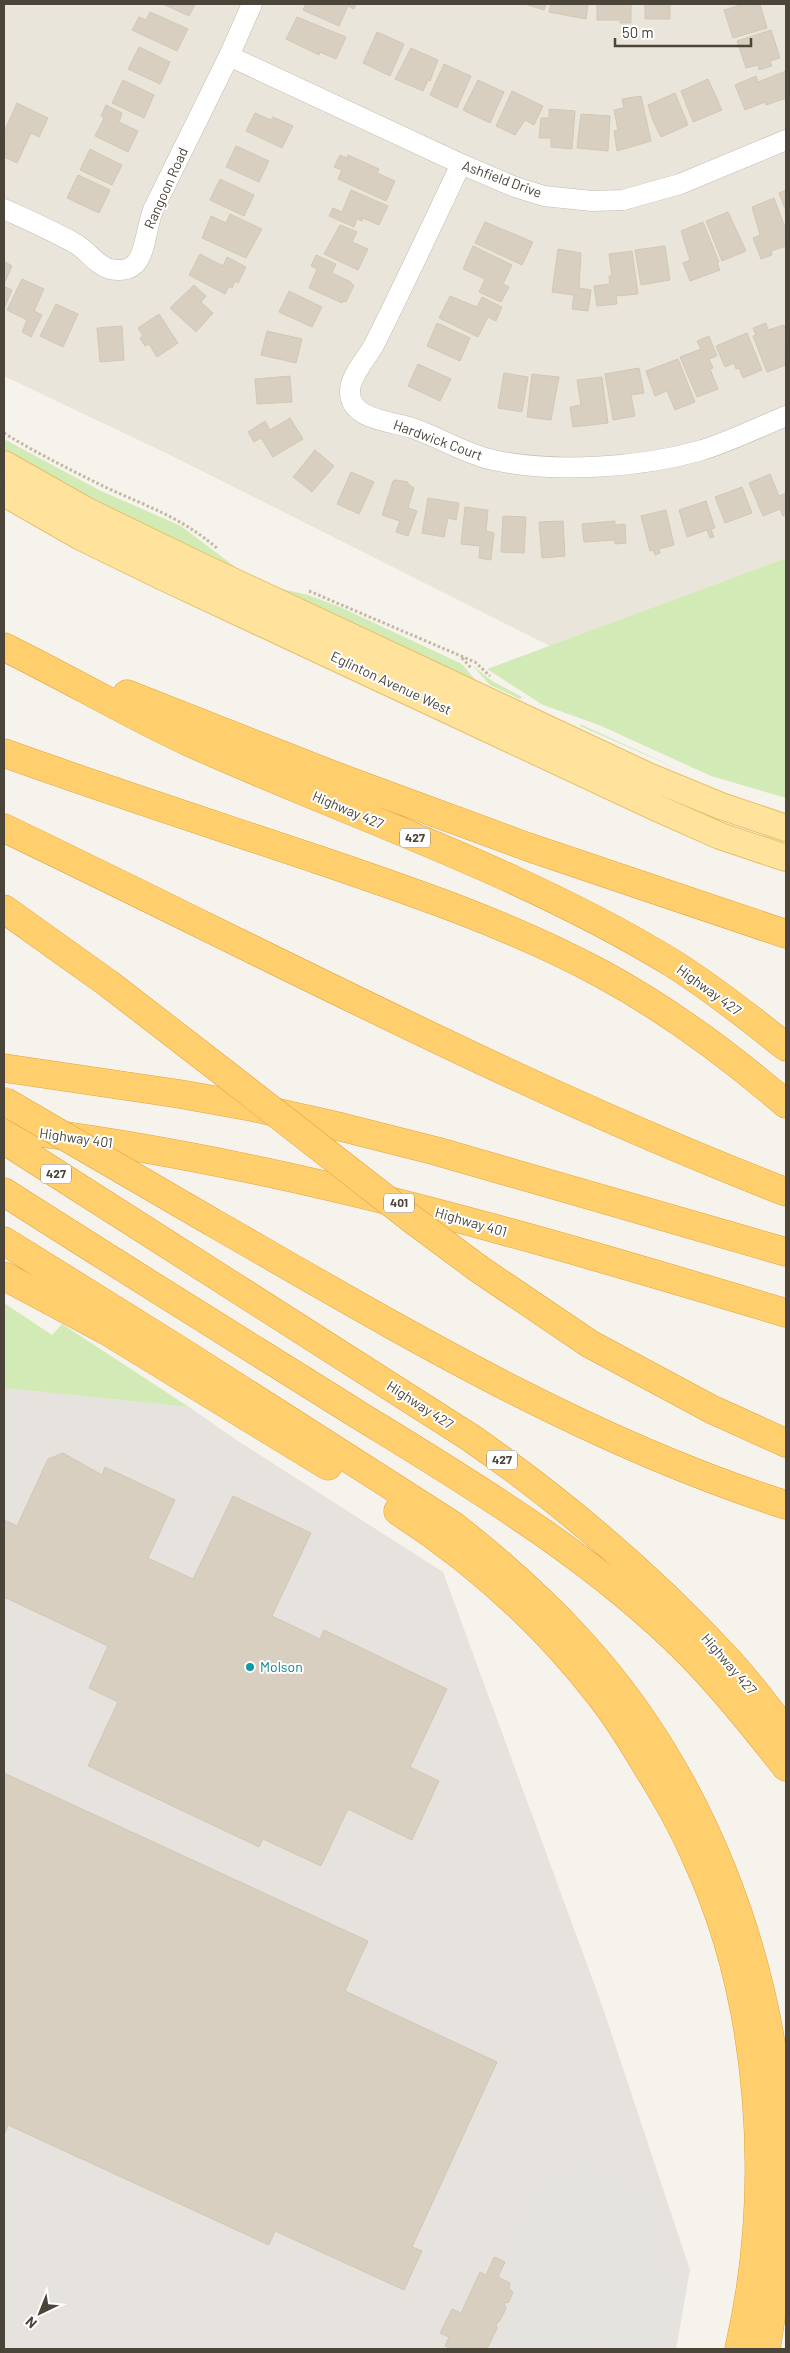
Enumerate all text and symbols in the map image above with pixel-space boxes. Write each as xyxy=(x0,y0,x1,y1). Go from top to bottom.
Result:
scale bar xyxy=(615,15,751,47)
text: 50 m xyxy=(622,23,654,41)
street label: Rangoon Road xyxy=(140,144,191,231)
street label: Ashfield Drive xyxy=(460,156,544,201)
street label: Hardwick Court xyxy=(391,416,485,464)
street label: Eglinton Avenue West xyxy=(328,647,454,718)
street label: Highway 427 xyxy=(310,787,387,832)
road number: 427 xyxy=(400,828,430,848)
street label: Highway 427 xyxy=(674,960,745,1019)
street label: Highway 401 xyxy=(38,1124,114,1151)
road number: 427 xyxy=(41,1164,71,1184)
road number: 401 xyxy=(384,1194,414,1212)
street label: Highway 401 xyxy=(433,1203,509,1240)
street label: Highway 427 xyxy=(384,1377,457,1433)
road number: 427 xyxy=(487,1450,517,1470)
street label: Highway 427 xyxy=(698,1630,761,1698)
place label: Molson xyxy=(260,1658,303,1675)
marker: Molson xyxy=(244,1661,256,1673)
north arrow xyxy=(15,2288,65,2338)
text: N xyxy=(22,2313,40,2332)

